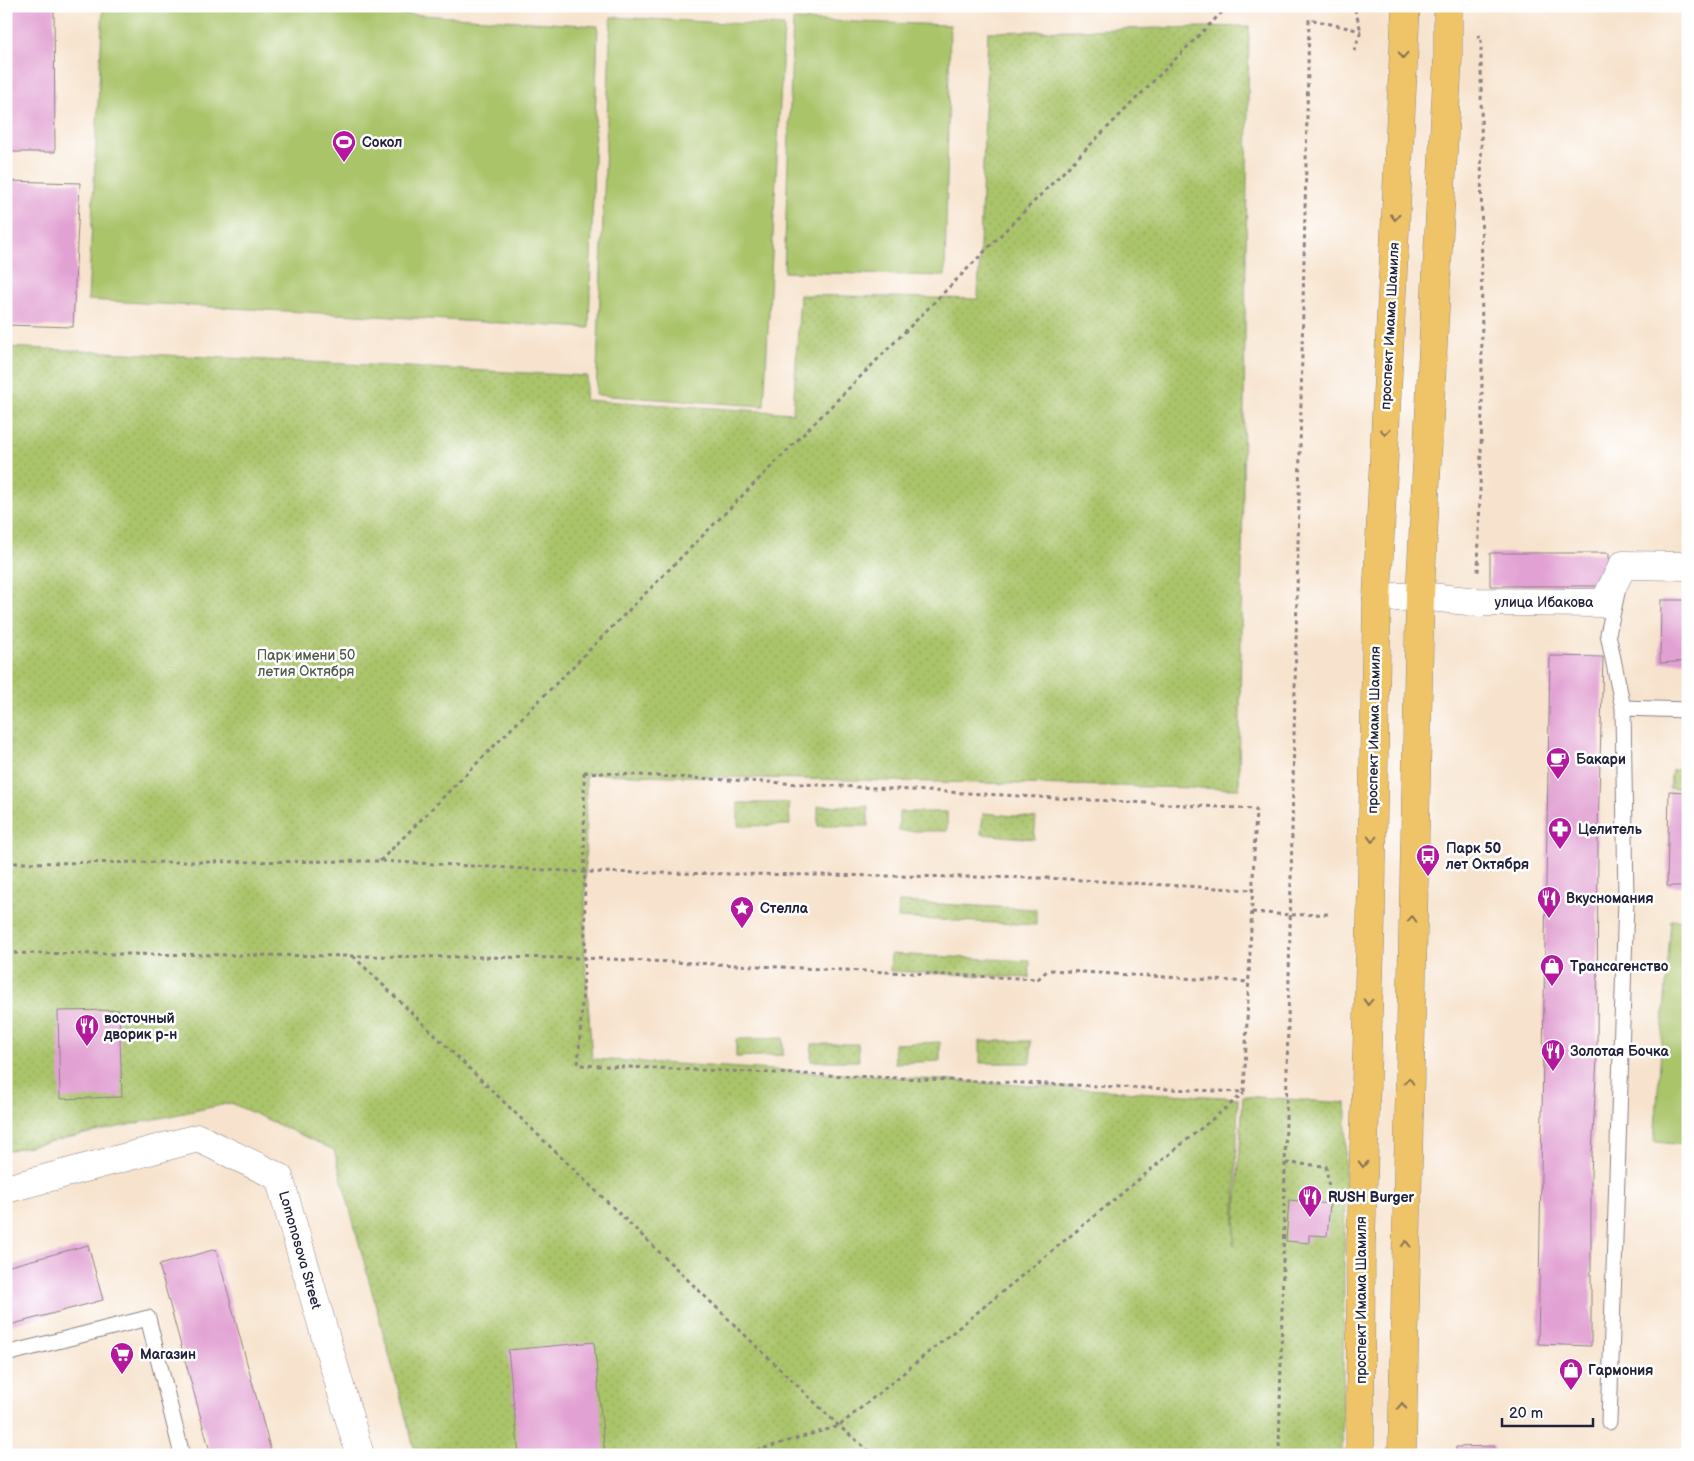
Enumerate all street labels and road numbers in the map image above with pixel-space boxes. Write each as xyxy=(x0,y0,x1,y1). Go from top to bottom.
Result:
street label: проспект Имама Шамиля xyxy=(1377,242,1403,410)
street label: улица Ибакова xyxy=(1495,594,1594,611)
street label: проспект Имама Шамиля xyxy=(1364,646,1384,814)
street label: Lomonosova Street xyxy=(275,1189,325,1312)
street label: проспект Имама Шамиля xyxy=(1353,1216,1370,1384)

